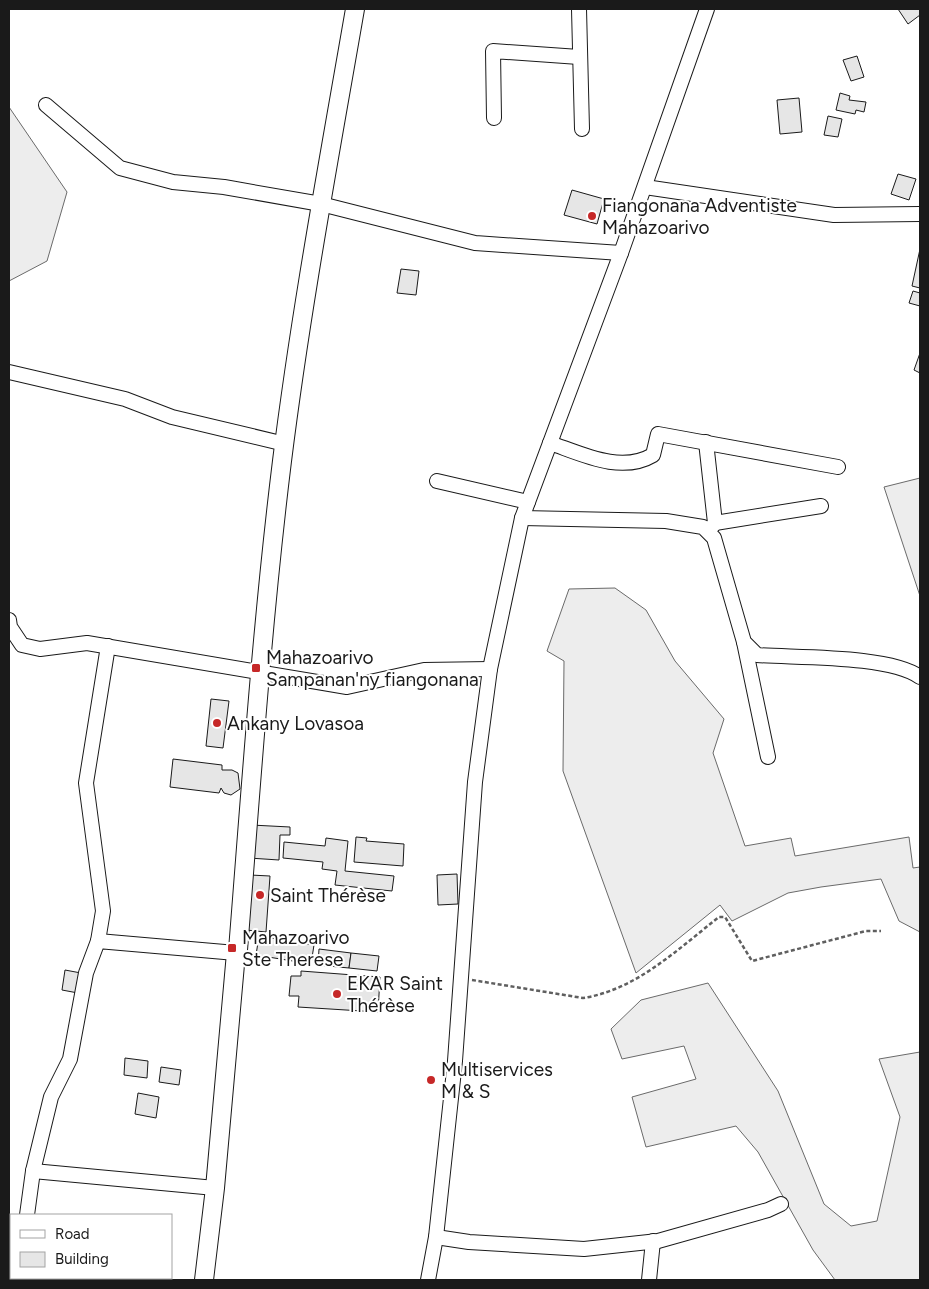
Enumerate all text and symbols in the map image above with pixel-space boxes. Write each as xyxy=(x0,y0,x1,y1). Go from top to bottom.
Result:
place label: Fiangonana Adventiste Mahazoarivo xyxy=(602,194,797,239)
marker: Fiangonana Adventiste Mahazoarivo xyxy=(586,210,598,222)
place label: Mahazoarivo Sampanan'ny fiangonana xyxy=(266,646,479,691)
marker: Mahazoarivo Sampanan'ny fiangonana xyxy=(250,662,262,674)
place label: Ankany Lovasoa xyxy=(227,712,364,735)
marker: Ankany Lovasoa xyxy=(211,717,223,729)
place label: Saint Thérèse xyxy=(270,884,386,907)
marker: Saint Thérèse xyxy=(254,889,266,901)
place label: Mahazoarivo Ste Therese xyxy=(242,926,350,971)
marker: Mahazoarivo Ste Therese xyxy=(226,942,238,954)
place label: EKAR Saint Thérèse xyxy=(347,972,443,1017)
marker: EKAR Saint Thérèse xyxy=(331,988,343,1000)
place label: Multiservices M & S xyxy=(441,1058,553,1103)
marker: Multiservices M & S xyxy=(425,1074,437,1086)
legend xyxy=(10,1214,172,1279)
text: Road xyxy=(55,1225,90,1243)
text: Building xyxy=(55,1250,109,1268)

